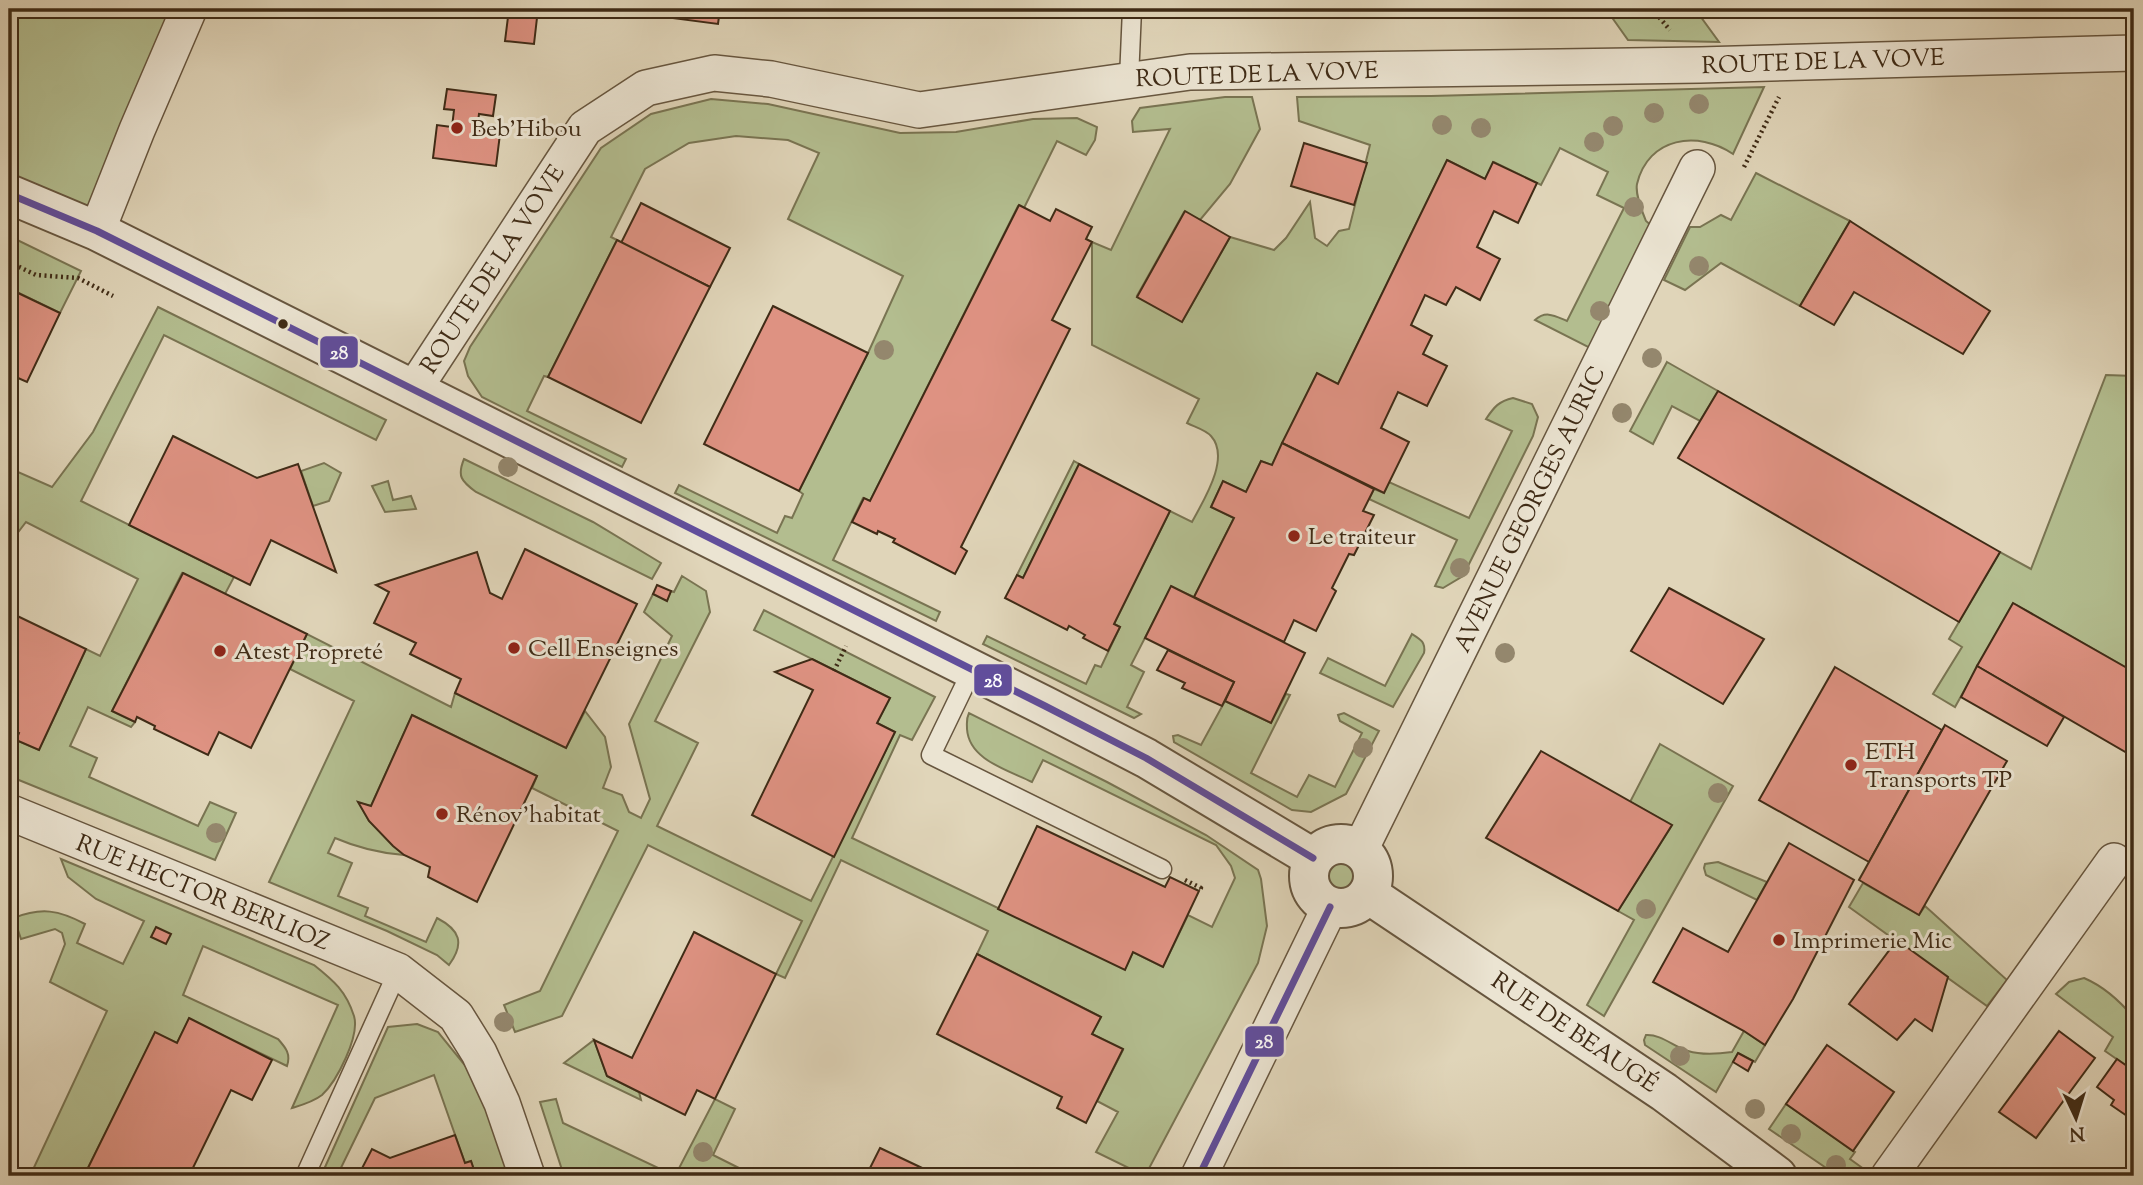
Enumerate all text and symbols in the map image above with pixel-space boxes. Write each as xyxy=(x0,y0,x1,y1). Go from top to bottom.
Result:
street label: ROUTE DE LA VOVE xyxy=(1701,42,1946,84)
street label: ROUTE DE LA VOVE xyxy=(1135,55,1380,97)
place label: Beb'Hibou xyxy=(471,113,582,147)
marker: Beb'Hibou xyxy=(449,120,465,136)
street label: ROUTE DE LA VOVE xyxy=(413,158,574,381)
unlabelled marker xyxy=(276,317,290,331)
line badge: 28 xyxy=(319,335,359,369)
text: 28 xyxy=(330,341,349,368)
street label: AVENUE GEORGES AURIC xyxy=(1446,361,1615,659)
place label: Le traiteur xyxy=(1308,521,1416,555)
marker: Le traiteur xyxy=(1286,528,1302,544)
place label: Cell Enseignes xyxy=(528,633,679,667)
place label: Atest Propreté xyxy=(234,636,383,670)
marker: Cell Enseignes xyxy=(506,640,522,656)
marker: Atest Propreté xyxy=(212,643,228,659)
line badge: 28 xyxy=(973,663,1013,697)
text: 28 xyxy=(984,669,1003,696)
place label: ETH Transports TP xyxy=(1865,736,2012,798)
marker: ETH Transports TP xyxy=(1843,757,1859,773)
place label: Rénov'habitat xyxy=(456,799,601,833)
marker: Rénov'habitat xyxy=(434,806,450,822)
street label: RUE HECTOR BERLIOZ xyxy=(70,827,335,961)
place label: Imprimerie Mic xyxy=(1793,925,1952,959)
marker: Imprimerie Mic xyxy=(1771,932,1787,948)
street label: RUE DE BEAUGÉ xyxy=(1484,965,1665,1103)
line badge: 28 xyxy=(1244,1025,1285,1058)
text: 28 xyxy=(1255,1030,1274,1057)
north arrow xyxy=(2042,1084,2112,1154)
text: N xyxy=(2069,1118,2086,1146)

